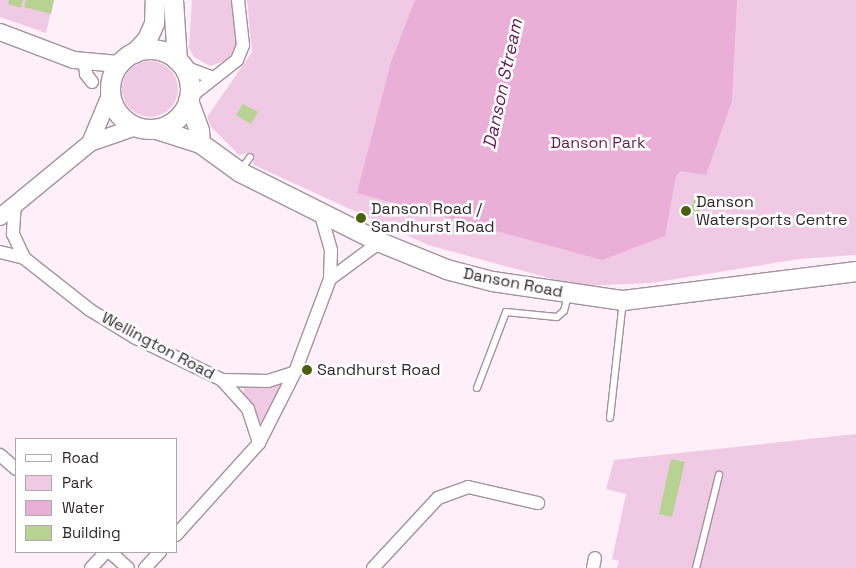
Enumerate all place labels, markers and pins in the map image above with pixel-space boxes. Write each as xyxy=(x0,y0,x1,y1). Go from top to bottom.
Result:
place label: Danson Watersports Centre xyxy=(696,192,847,230)
place label: Danson Road / Sandhurst Road xyxy=(371,199,494,237)
marker: Danson Watersports Centre xyxy=(680,205,692,217)
marker: Danson Road / Sandhurst Road xyxy=(355,212,367,224)
place label: Sandhurst Road xyxy=(317,360,440,380)
marker: Sandhurst Road xyxy=(301,364,313,376)

